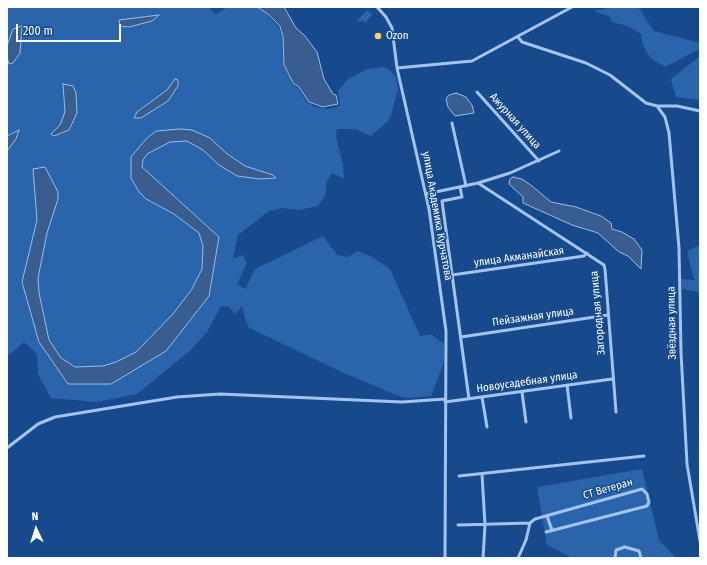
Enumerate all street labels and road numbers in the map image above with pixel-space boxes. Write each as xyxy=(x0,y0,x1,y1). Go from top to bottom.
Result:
street label: Ажурная улица xyxy=(487,90,543,152)
street label: улица Академика Курчатова xyxy=(419,150,455,282)
street label: улица Акманайская xyxy=(473,244,565,270)
street label: Загородная улица xyxy=(588,270,608,356)
street label: Звёздная улица xyxy=(665,286,679,360)
street label: Пейзажная улица xyxy=(491,305,575,329)
street label: Новоусадебная улица xyxy=(476,368,578,396)
street label: СТ Ветеран xyxy=(582,476,634,502)

